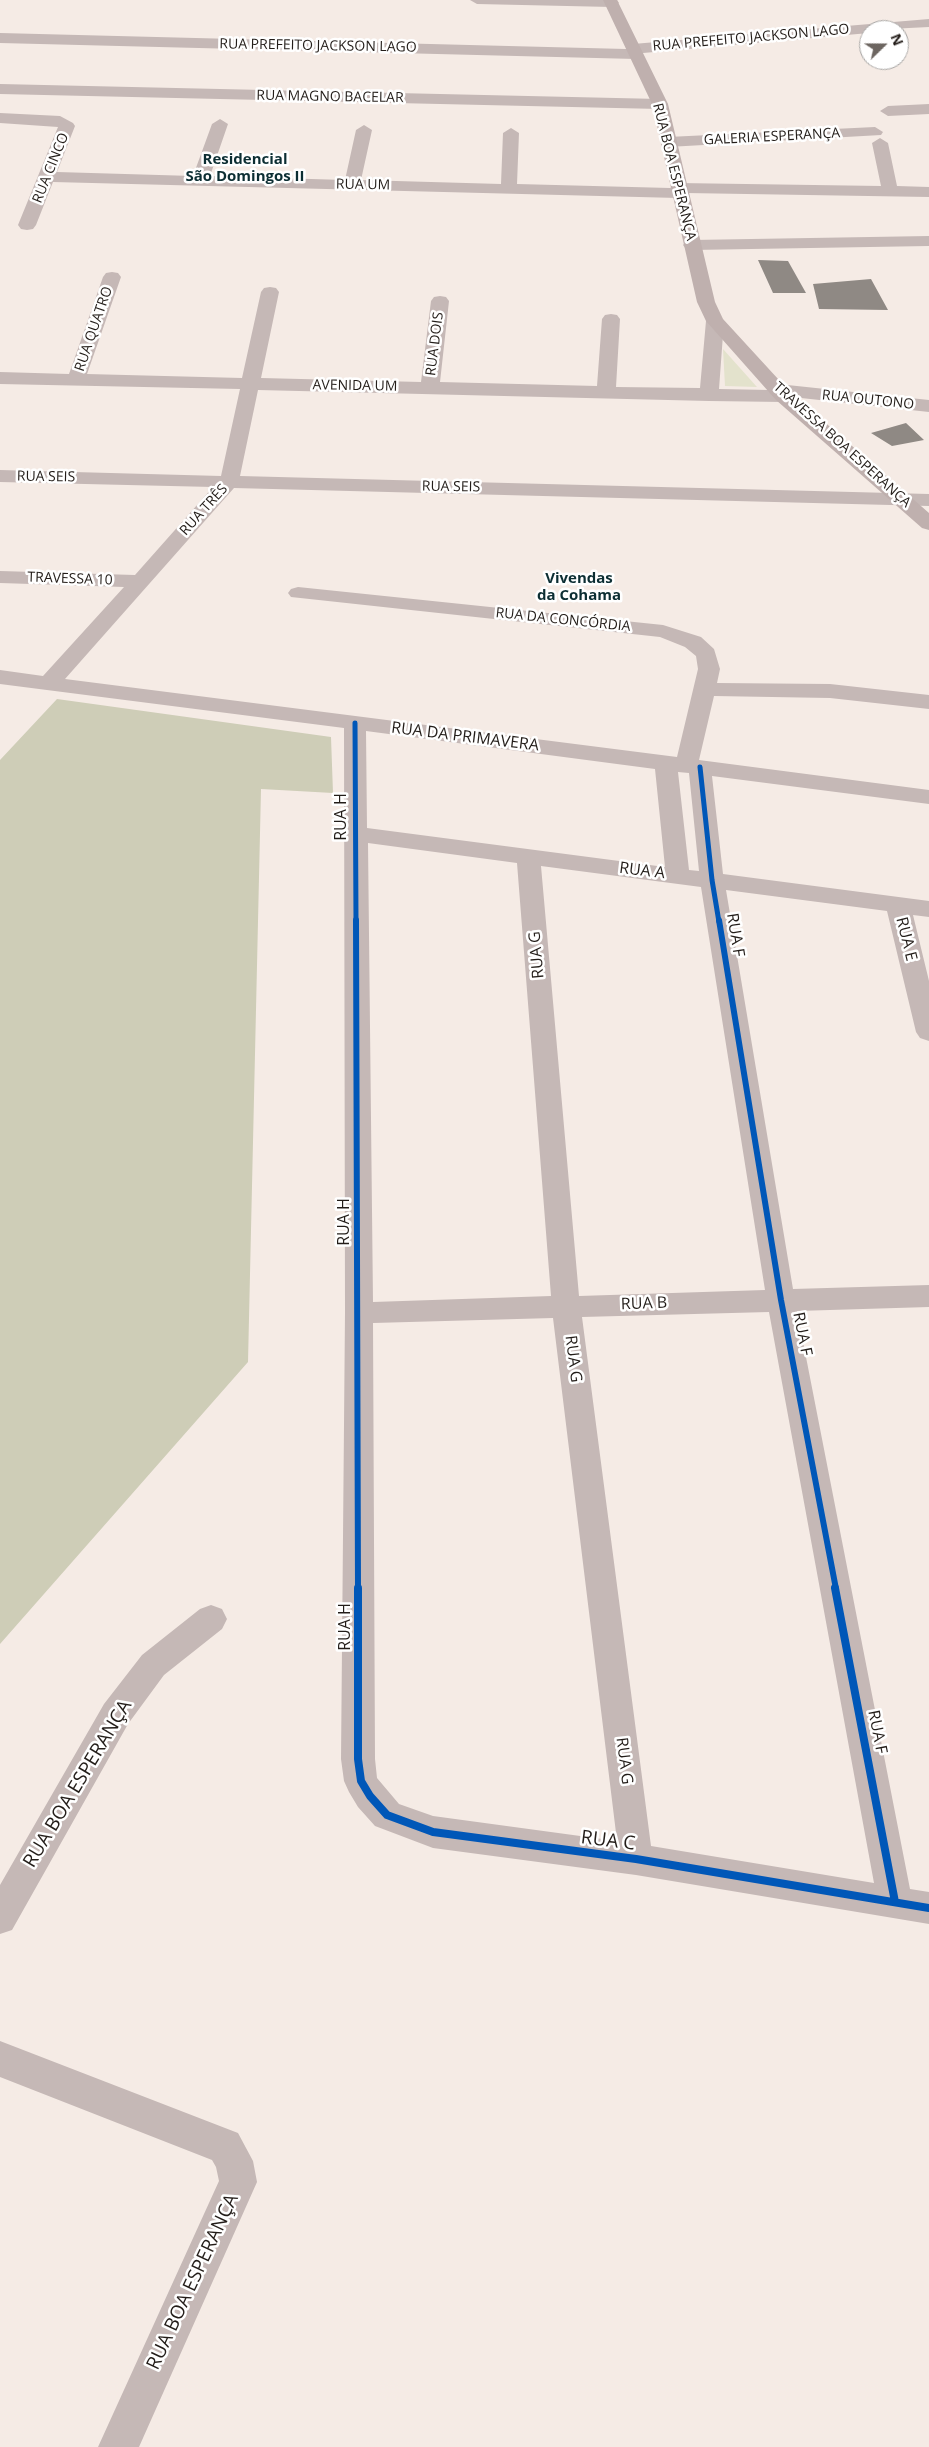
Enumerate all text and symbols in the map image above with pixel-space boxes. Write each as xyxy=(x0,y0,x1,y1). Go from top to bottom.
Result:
north arrow xyxy=(859,20,909,70)
street label: RUA PREFEITO JACKSON LAGO xyxy=(652,21,850,55)
text: N xyxy=(886,31,908,48)
street label: RUA PREFEITO JACKSON LAGO xyxy=(219,36,417,56)
street label: RUA MAGNO BACELAR xyxy=(256,87,404,107)
street label: RUA BOA ESPERANÇA xyxy=(649,102,699,242)
street label: GALERIA ESPERANÇA xyxy=(703,125,841,149)
street label: RUA CINCO xyxy=(29,130,73,206)
district label: Residencial São Domingos II xyxy=(185,151,305,186)
street label: RUA UM xyxy=(336,176,390,194)
street label: RUA QUATRO xyxy=(72,284,116,374)
street label: RUA DOIS xyxy=(423,311,447,377)
street label: AVENIDA UM xyxy=(312,377,398,395)
street label: TRAVESSA BOA ESPERANÇA xyxy=(770,379,914,511)
street label: RUA OUTONO xyxy=(821,387,915,413)
street label: RUA SEIS xyxy=(17,468,75,486)
street label: RUA SEIS xyxy=(422,478,480,496)
street label: RUA TRÊS xyxy=(177,481,231,539)
street label: TRAVESSA 10 xyxy=(27,569,113,589)
district label: Vivendas da Cohama xyxy=(537,570,621,605)
street label: RUA DA CONCÓRDIA xyxy=(495,605,631,635)
street label: RUA DA PRIMAVERA xyxy=(390,718,540,756)
street label: RUA H xyxy=(331,793,351,841)
street label: RUA A xyxy=(618,859,666,883)
street label: RUA F xyxy=(722,912,748,958)
street label: RUA E xyxy=(891,915,921,963)
street label: RUA G xyxy=(525,931,549,979)
street label: RUA H xyxy=(334,1198,354,1246)
street label: RUA B xyxy=(621,1294,667,1314)
street label: RUA F xyxy=(788,1311,816,1357)
street label: RUA G xyxy=(561,1334,585,1384)
street label: RUA H xyxy=(335,1603,355,1651)
street label: RUA BOA ESPERANÇA xyxy=(19,1696,137,1872)
street label: RUA F xyxy=(863,1709,891,1755)
street label: RUA G xyxy=(612,1736,636,1786)
street label: RUA C xyxy=(580,1826,636,1856)
street label: RUA BOA ESPERANÇA xyxy=(142,2190,244,2374)

